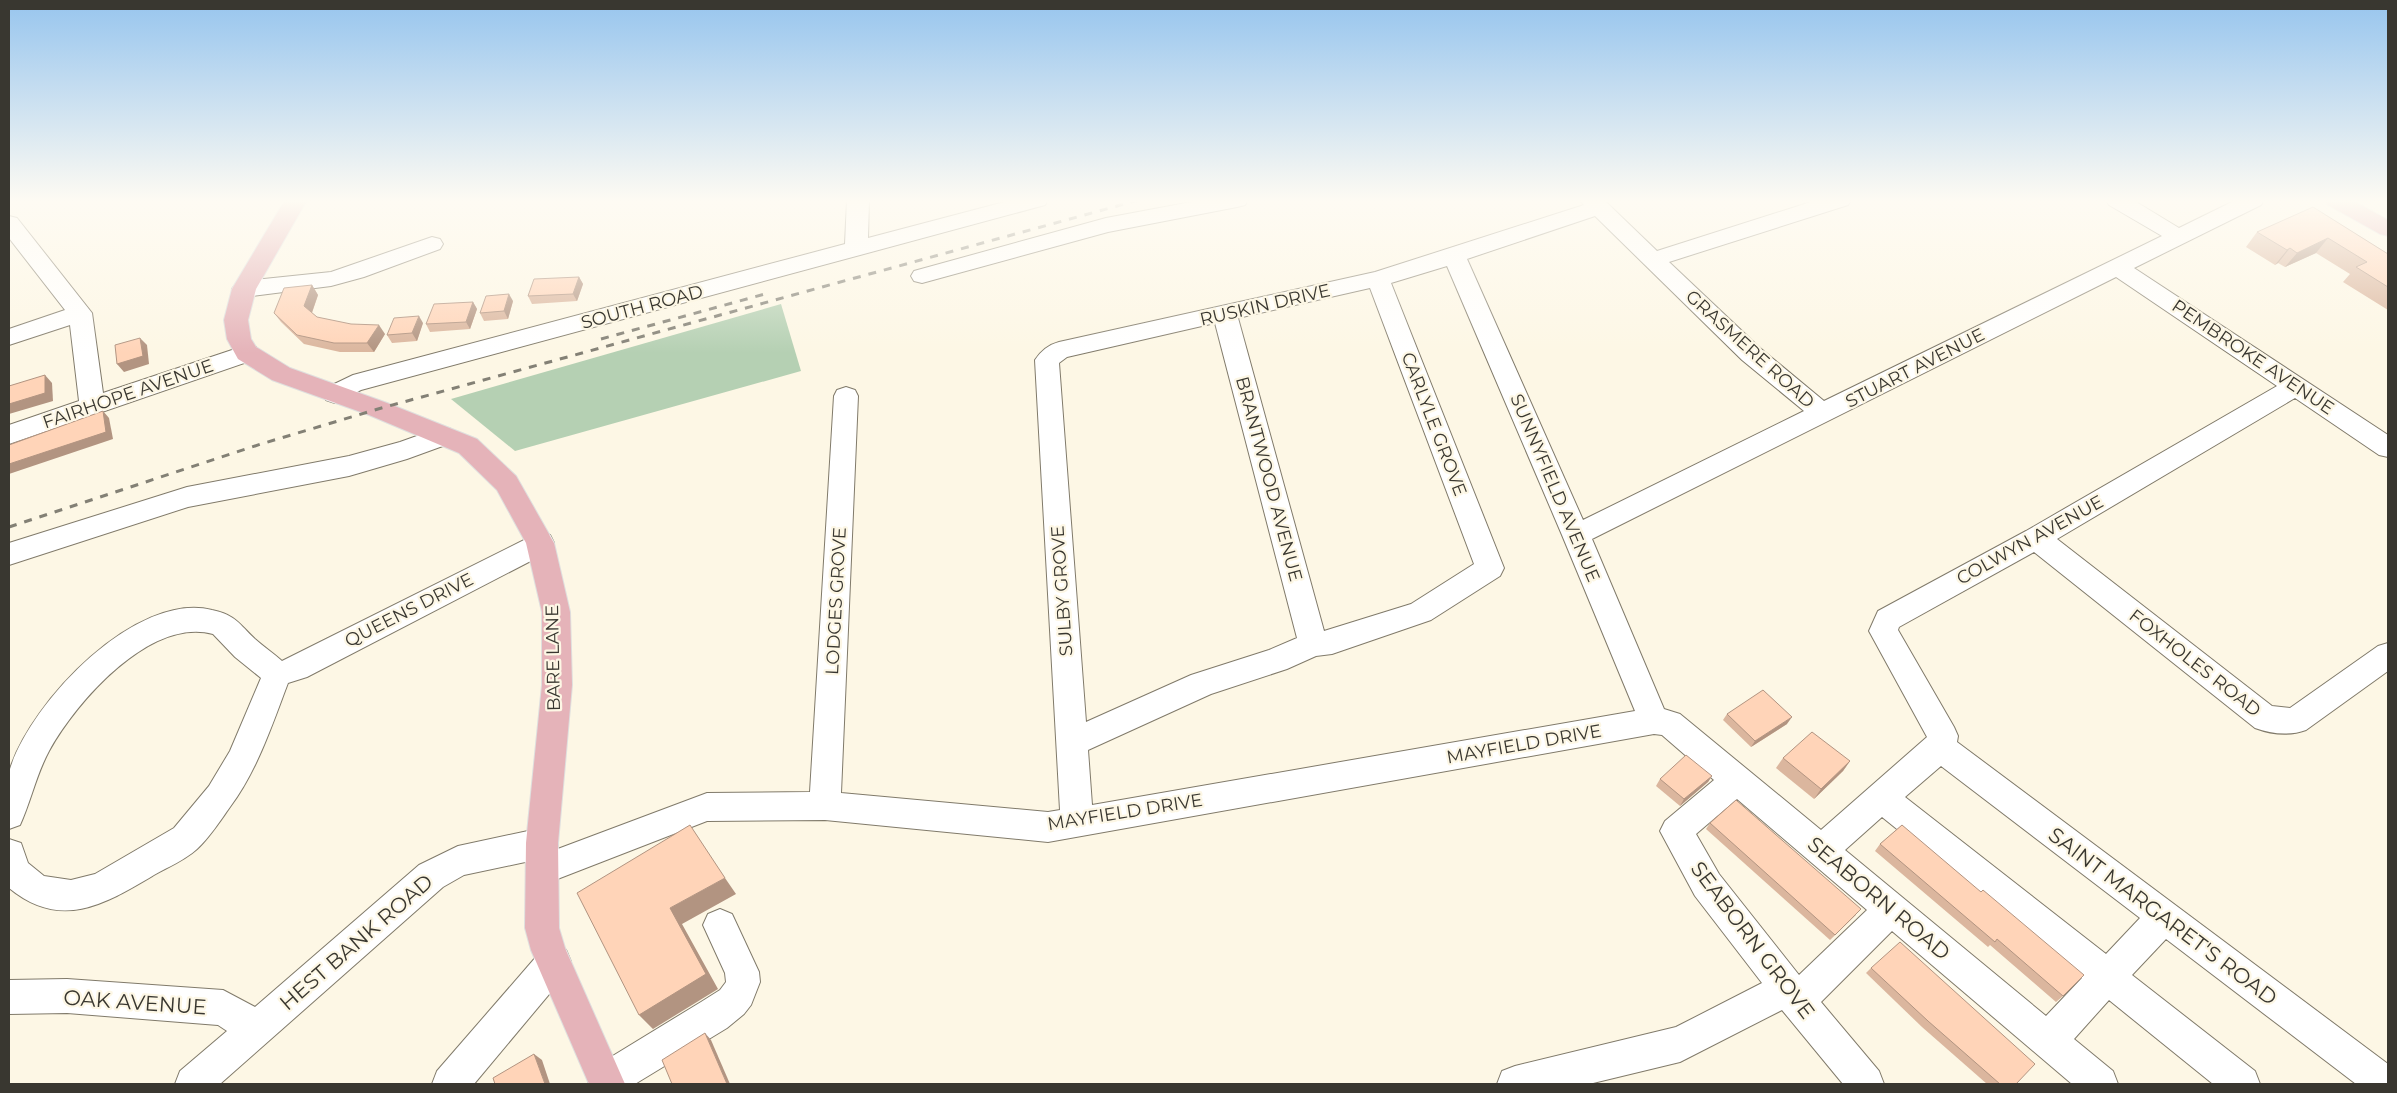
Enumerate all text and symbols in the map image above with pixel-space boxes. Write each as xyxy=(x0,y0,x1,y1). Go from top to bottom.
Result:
street label: RUSKIN DRIVE xyxy=(1198,279,1332,331)
street label: SOUTH ROAD xyxy=(579,280,705,334)
street label: GRASMERE ROAD xyxy=(1681,285,1819,413)
street label: PEMBROKE AVENUE xyxy=(2168,295,2338,419)
street label: STUART AVENUE xyxy=(1842,323,1988,413)
street label: CARLYLE GROVE xyxy=(1396,349,1472,499)
street label: FAIRHOPE AVENUE xyxy=(40,354,216,434)
street label: BRANTWOOD AVENUE xyxy=(1231,374,1307,584)
street label: SUNNYFIELD AVENUE xyxy=(1505,391,1605,585)
street label: COLWYN AVENUE xyxy=(1953,490,2107,590)
street label: SULBY GROVE xyxy=(1046,525,1078,657)
street label: LODGES GROVE xyxy=(821,526,851,676)
street label: QUEENS DRIVE xyxy=(341,568,477,652)
street label: BARE LANE xyxy=(541,605,565,711)
street label: FOXHOLES ROAD xyxy=(2125,605,2265,721)
street label: MAYFIELD DRIVE xyxy=(1445,720,1603,768)
street label: MAYFIELD DRIVE xyxy=(1046,789,1204,835)
street label: SAINT MARGARET'S ROAD xyxy=(2044,822,2282,1010)
street label: SEABORN ROAD xyxy=(1803,831,1955,965)
street label: SEABORN GROVE xyxy=(1686,857,1820,1023)
street label: HEST BANK ROAD xyxy=(274,869,438,1015)
street label: OAK AVENUE xyxy=(63,985,207,1019)

